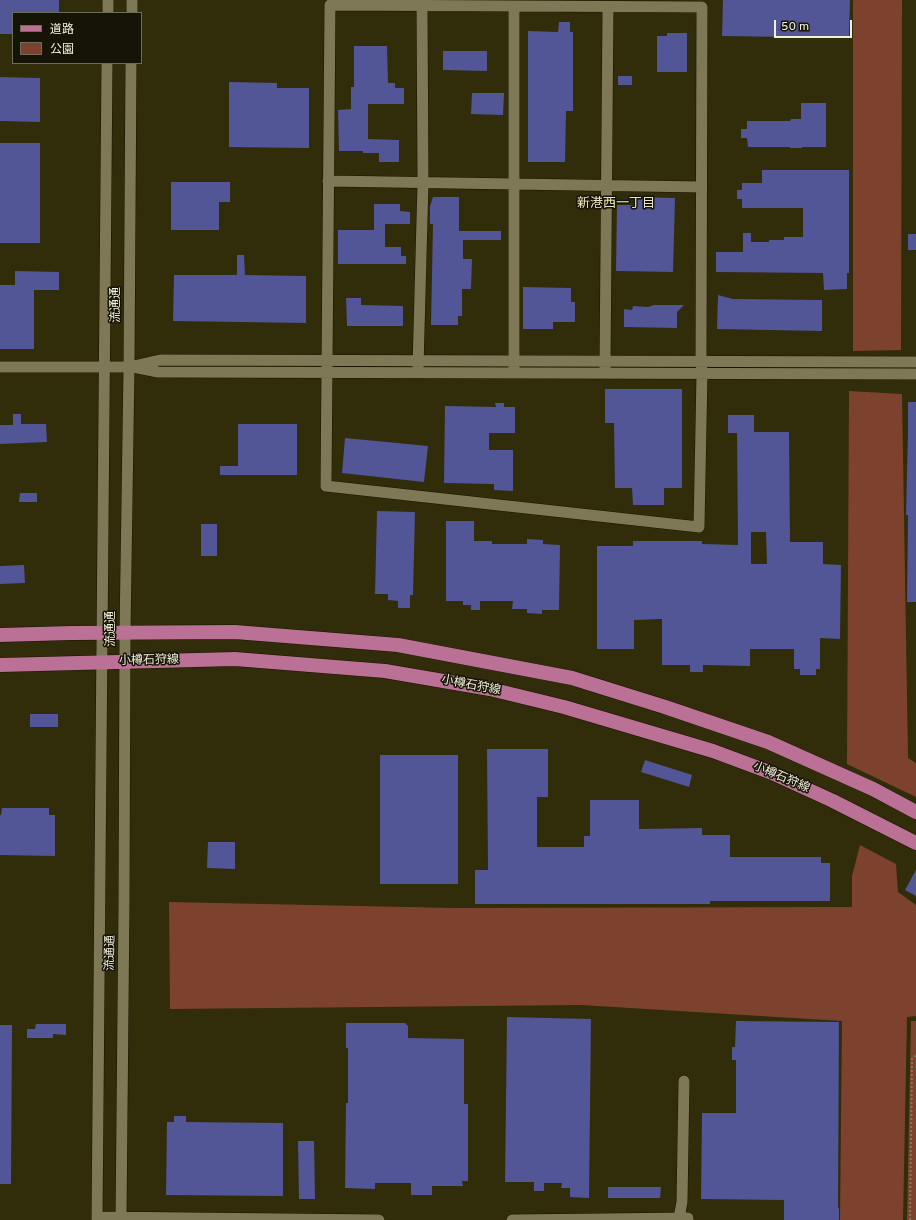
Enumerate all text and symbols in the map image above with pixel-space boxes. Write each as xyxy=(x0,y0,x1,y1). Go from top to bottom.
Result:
legend xyxy=(12,12,142,64)
scale bar xyxy=(776,12,854,38)
text: 50 m xyxy=(781,19,809,35)
text: 道路 xyxy=(50,22,74,38)
text: 公園 xyxy=(50,42,74,58)
district label: 新港西一丁目 xyxy=(577,196,655,212)
street label: 流通通 xyxy=(110,287,124,323)
street label: 流通通 xyxy=(105,611,119,647)
street label: 小樽石狩線 xyxy=(119,653,179,669)
street label: 小樽石狩線 xyxy=(440,673,502,699)
street label: 小樽石狩線 xyxy=(751,760,811,796)
street label: 流通通 xyxy=(103,935,119,971)

